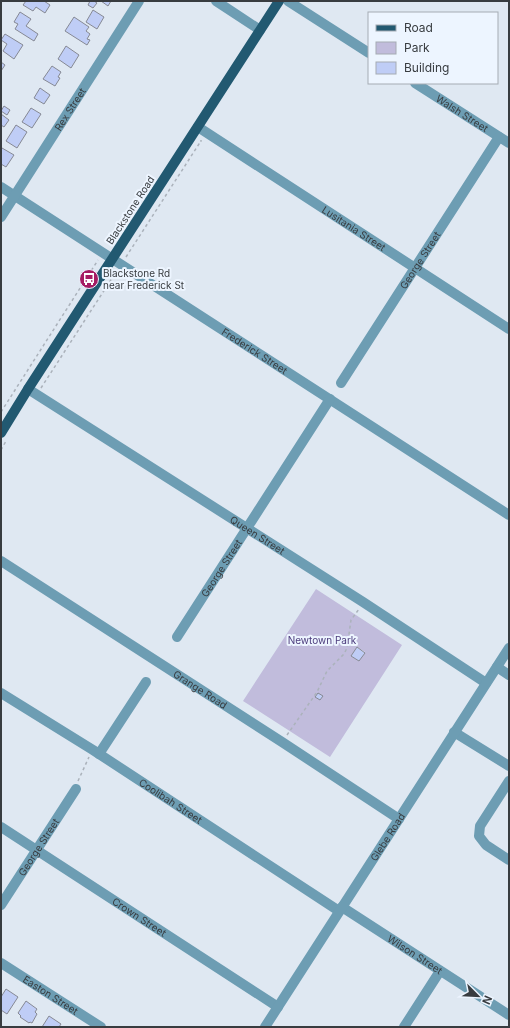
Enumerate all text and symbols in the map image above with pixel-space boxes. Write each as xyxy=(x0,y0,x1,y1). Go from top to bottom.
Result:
legend xyxy=(368,12,498,84)
text: Road xyxy=(404,20,433,35)
text: Park xyxy=(404,40,430,55)
text: Building xyxy=(404,60,449,75)
street label: Rex Street xyxy=(52,85,88,133)
street label: Walsh Street xyxy=(434,92,491,135)
street label: Blackstone Road xyxy=(103,174,157,246)
street label: Lusitania Street xyxy=(320,203,389,254)
street label: George Street xyxy=(397,229,443,291)
place label: Blackstone Rd near Frederick St xyxy=(103,267,185,291)
bus stop icon: Blackstone Rd near Frederick St xyxy=(78,268,100,290)
street label: Frederick Street xyxy=(220,325,290,377)
street label: Queen Street xyxy=(228,513,288,557)
street label: George Street xyxy=(198,536,245,599)
park label: Newtown Park xyxy=(288,634,357,646)
street label: Grange Road xyxy=(171,668,229,711)
street label: Coolibah Street xyxy=(137,776,205,826)
street label: Glebe Road xyxy=(367,811,407,863)
street label: George Street xyxy=(16,815,62,878)
street label: Crown Street xyxy=(110,895,169,939)
street label: Wilson Street xyxy=(385,932,445,977)
street label: Easton Street xyxy=(21,973,81,1017)
north arrow xyxy=(458,976,498,1016)
text: N xyxy=(479,993,495,1007)

